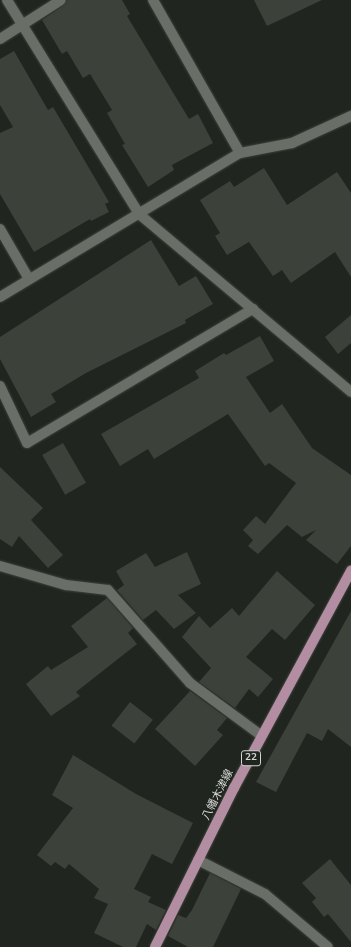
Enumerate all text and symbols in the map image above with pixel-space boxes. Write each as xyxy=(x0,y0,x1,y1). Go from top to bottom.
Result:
road number: 22 xyxy=(241,750,261,766)
street label: 八幡木津線 xyxy=(200,768,236,822)

